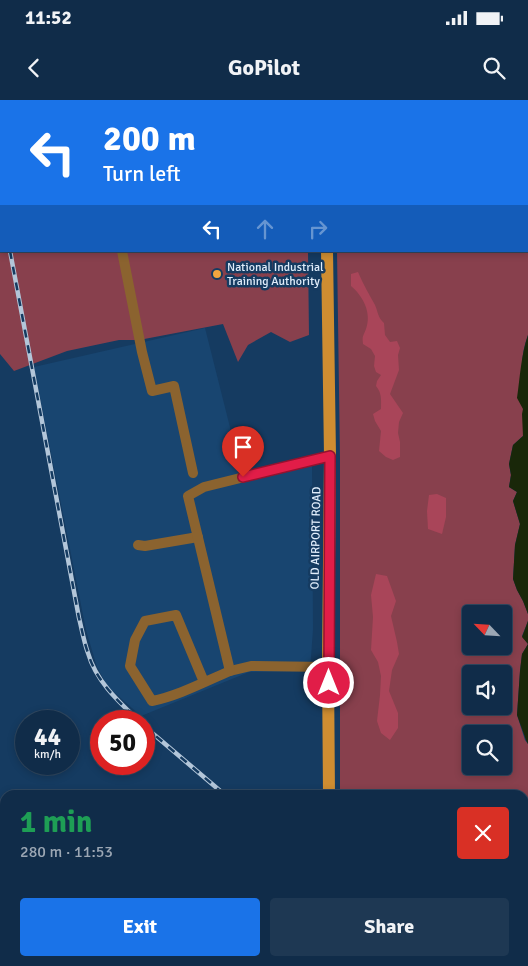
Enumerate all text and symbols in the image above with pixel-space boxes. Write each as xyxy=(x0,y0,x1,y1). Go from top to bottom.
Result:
text: 11:52 xyxy=(25,6,72,30)
icon: back xyxy=(20,54,48,82)
text: GoPilot xyxy=(228,54,300,81)
icon: search xyxy=(480,54,508,82)
text: 200 m xyxy=(103,117,196,160)
icon: left xyxy=(20,120,85,185)
text: Turn left xyxy=(103,160,181,187)
icon: left xyxy=(198,215,226,243)
icon: ahead xyxy=(251,215,279,243)
icon: right xyxy=(304,215,332,243)
place label: National Industrial Training Authority xyxy=(227,260,324,289)
marker: National Industrial Training Authority xyxy=(211,268,223,280)
pin xyxy=(222,426,264,477)
icon: arrive xyxy=(229,433,257,461)
street label: OLD AIRPORT ROAD xyxy=(308,486,324,589)
north arrow xyxy=(462,605,512,655)
map controls xyxy=(462,605,512,775)
position arrow xyxy=(302,656,354,708)
button: sound xyxy=(462,665,512,715)
speed limit sign: 50 xyxy=(90,710,155,775)
text: 44 xyxy=(34,721,61,752)
button: search xyxy=(462,725,512,775)
text: km/h xyxy=(34,747,61,762)
text: 1 min xyxy=(20,804,92,841)
button: close xyxy=(457,807,509,859)
text: 280 m · 11:53 xyxy=(20,842,113,862)
button: Exit xyxy=(20,898,260,956)
button: Share xyxy=(270,898,509,956)

